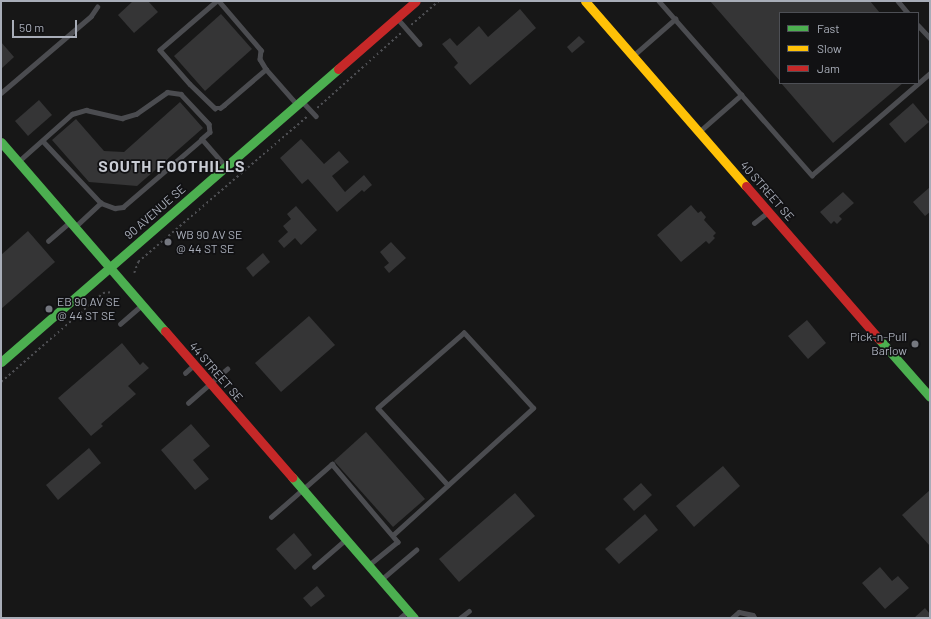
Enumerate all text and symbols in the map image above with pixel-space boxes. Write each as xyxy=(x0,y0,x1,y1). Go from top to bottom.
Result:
scale bar xyxy=(14,12,79,38)
legend xyxy=(779,12,919,84)
text: 50 m xyxy=(19,20,44,34)
text: Fast xyxy=(817,21,840,35)
text: Slow xyxy=(817,41,842,55)
text: Jam xyxy=(817,61,840,75)
district label: SOUTH FOOTHILLS xyxy=(98,156,246,176)
street label: 40 STREET SE xyxy=(737,158,797,224)
street label: 90 AVENUE SE xyxy=(122,182,188,242)
place label: WB 90 AV SE @ 44 ST SE xyxy=(176,228,242,256)
marker: WB 90 AV SE @ 44 ST SE xyxy=(163,237,173,247)
place label: EB 90 AV SE @ 44 ST SE xyxy=(57,295,120,323)
marker: EB 90 AV SE @ 44 ST SE xyxy=(44,304,54,314)
place label: Pick-n-Pull Barlow xyxy=(850,330,907,358)
street label: 44 STREET SE xyxy=(186,339,246,405)
marker: Pick-n-Pull Barlow xyxy=(910,339,920,349)

